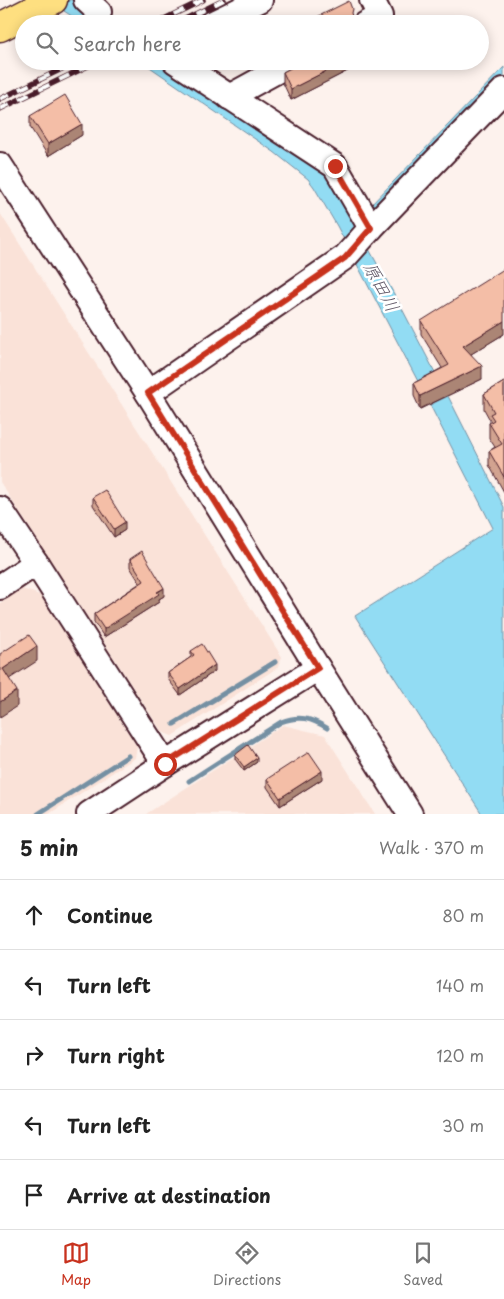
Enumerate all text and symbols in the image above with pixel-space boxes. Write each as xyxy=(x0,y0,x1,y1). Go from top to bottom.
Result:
search box xyxy=(15,15,489,70)
icon: search xyxy=(33,29,61,57)
text: Search here xyxy=(73,29,182,57)
route end xyxy=(324,155,347,178)
water label: 原田川 xyxy=(358,256,407,316)
route start xyxy=(154,753,177,776)
text: 5 min xyxy=(20,831,78,863)
text: Walk · 370 m xyxy=(379,835,484,859)
icon: ahead xyxy=(20,901,48,929)
text: Continue xyxy=(67,901,153,929)
text: 80 m xyxy=(442,903,484,927)
icon: left xyxy=(20,971,48,999)
text: Turn left xyxy=(67,971,151,999)
text: 140 m xyxy=(436,973,484,997)
icon: right xyxy=(20,1041,48,1069)
text: Turn right xyxy=(67,1041,165,1069)
text: 120 m xyxy=(437,1043,484,1067)
icon: left xyxy=(20,1111,48,1139)
text: Turn left xyxy=(67,1111,151,1139)
text: 30 m xyxy=(442,1113,484,1137)
icon: arrive xyxy=(20,1181,48,1209)
text: Arrive at destination xyxy=(67,1181,271,1209)
tab: Map xyxy=(61,1239,91,1290)
tab: Directions xyxy=(213,1239,281,1290)
tab: Saved xyxy=(403,1239,443,1290)

